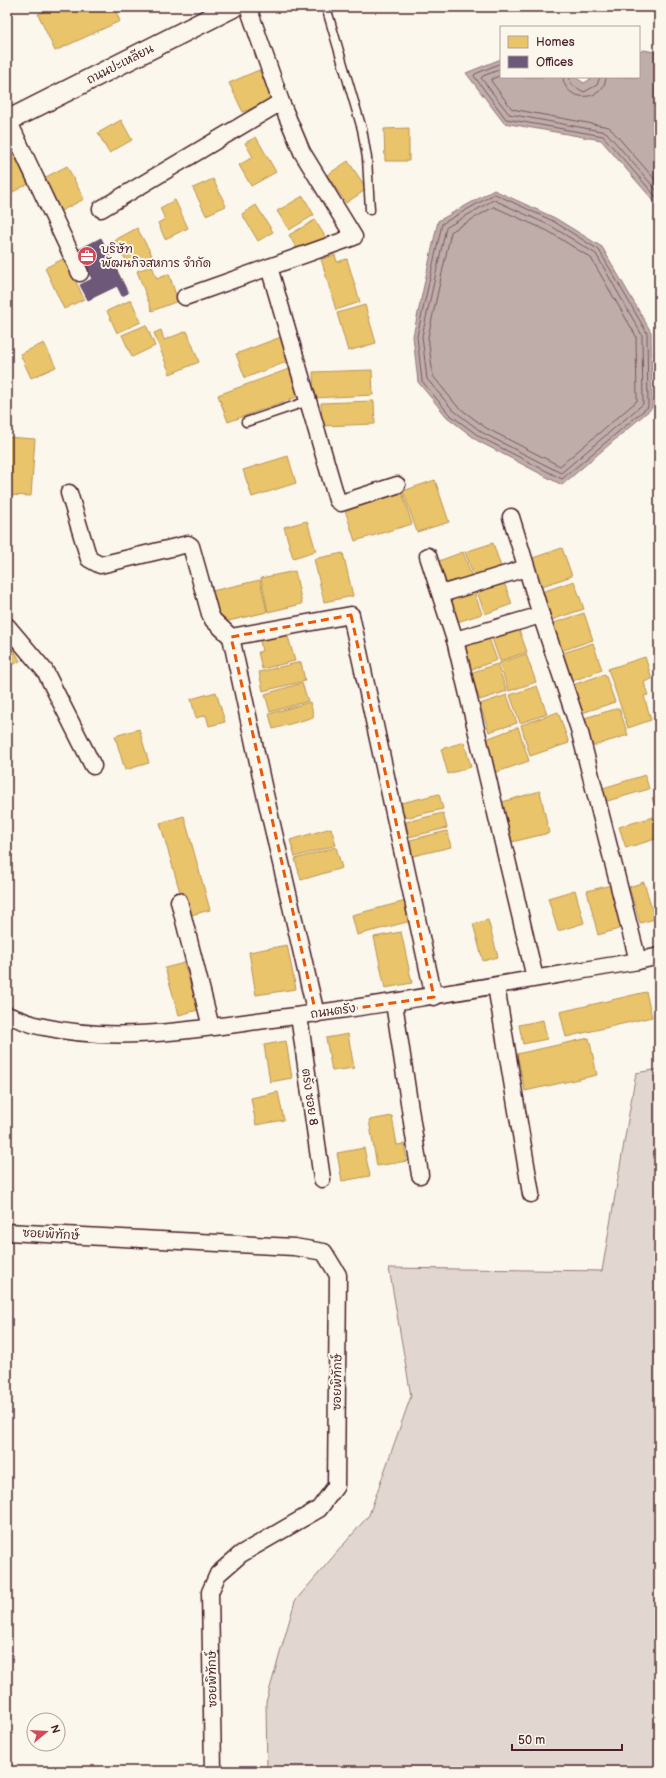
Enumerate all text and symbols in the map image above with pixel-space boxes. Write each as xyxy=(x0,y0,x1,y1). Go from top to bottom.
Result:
legend xyxy=(500,26,640,78)
text: Homes xyxy=(536,35,575,50)
street label: ถนนปะเหลียน xyxy=(84,41,156,88)
text: Offices xyxy=(536,55,573,70)
place label: บริษัท พัฒนกิจสหการ จำกัด xyxy=(101,242,211,271)
office icon: บริษัท พัฒนกิจสหการ จำกัด xyxy=(76,245,98,267)
street label: ถนนตรัง xyxy=(310,1001,357,1022)
street label: ตรัง ซอย 8 xyxy=(298,1068,321,1127)
street label: ซอยพิทักษ์ xyxy=(22,1225,81,1244)
street label: ซอยพิทักษ์ xyxy=(329,1352,346,1411)
street label: ซอยพิทักษ์ xyxy=(203,1649,220,1708)
north arrow xyxy=(26,1712,66,1752)
text: N xyxy=(48,1723,62,1735)
scale bar xyxy=(512,1726,622,1752)
text: 50 m xyxy=(518,1733,545,1748)

